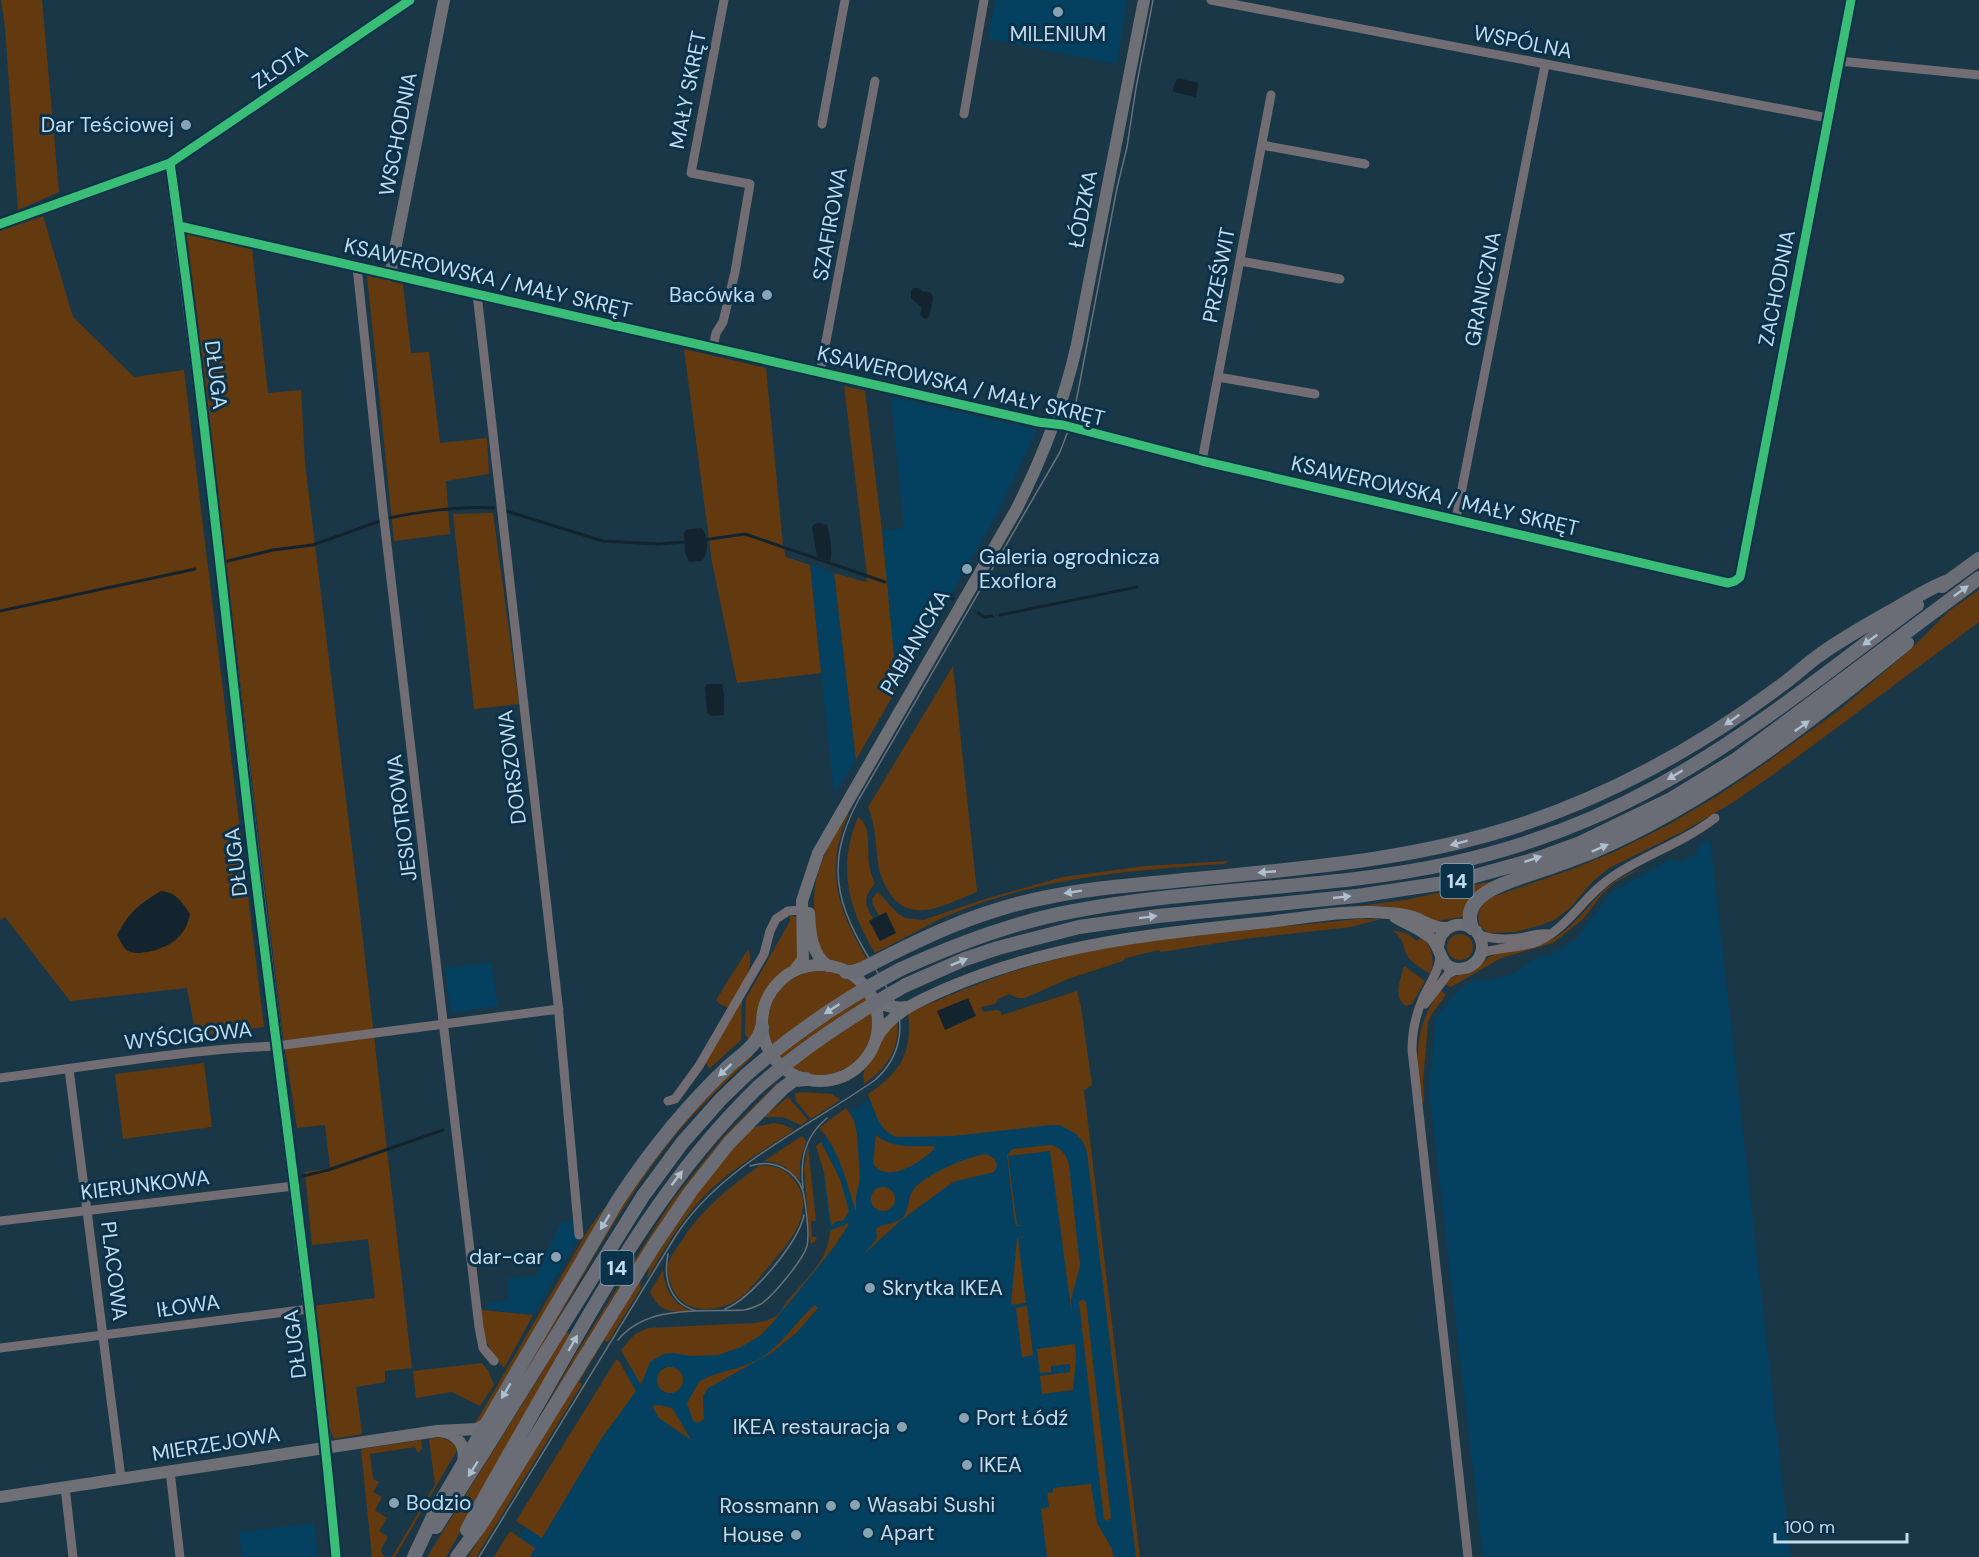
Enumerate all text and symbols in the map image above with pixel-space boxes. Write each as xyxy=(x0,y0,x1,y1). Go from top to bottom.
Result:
marker: MILENIUM xyxy=(1051,5,1065,19)
street label: WSPÓLNA xyxy=(1471,19,1575,65)
place label: MILENIUM xyxy=(1010,20,1106,48)
street label: MAŁY SKRĘT xyxy=(663,28,713,151)
street label: ZŁOTA xyxy=(247,38,313,96)
street label: WSCHODNIA xyxy=(372,70,424,198)
place label: Dar Teściowej xyxy=(41,111,174,139)
marker: Dar Teściowej xyxy=(179,118,193,132)
street label: SZAFIROWA xyxy=(806,165,854,283)
street label: ŁÓDZKA xyxy=(1062,168,1104,250)
street label: PRZEŚWIT xyxy=(1196,225,1242,325)
street label: ZACHODNIA xyxy=(1752,227,1802,349)
street label: GRANICZNA xyxy=(1458,229,1508,349)
street label: KSAWEROWSKA / MAŁY SKRĘT xyxy=(341,231,635,325)
place label: Bacówka xyxy=(669,281,755,309)
marker: Bacówka xyxy=(760,288,774,302)
street label: DŁUGA xyxy=(198,339,234,411)
street label: KSAWEROWSKA / MAŁY SKRĘT xyxy=(814,339,1108,433)
street label: KSAWEROWSKA / MAŁY SKRĘT xyxy=(1288,449,1582,543)
place label: Galeria ogrodnicza Exoflora xyxy=(979,543,1160,595)
marker: Galeria ogrodnicza Exoflora xyxy=(960,562,974,576)
street label: PABIANICKA xyxy=(874,585,956,699)
one-way arrow xyxy=(1954,586,1969,598)
one-way arrow xyxy=(1862,634,1878,646)
street label: DORSZOWA xyxy=(491,708,533,826)
one-way arrow xyxy=(1724,714,1740,726)
one-way arrow xyxy=(1794,720,1810,732)
street label: JESIOTROWA xyxy=(380,753,424,883)
one-way arrow xyxy=(1667,770,1683,781)
street label: DŁUGA xyxy=(218,826,254,898)
one-way arrow xyxy=(1450,838,1469,848)
one-way arrow xyxy=(1591,844,1608,853)
one-way arrow xyxy=(1524,854,1542,863)
road number: 14 xyxy=(1440,864,1474,898)
one-way arrow xyxy=(1257,867,1276,877)
one-way arrow xyxy=(1063,888,1082,897)
one-way arrow xyxy=(1333,892,1352,902)
one-way arrow xyxy=(1139,912,1158,922)
one-way arrow xyxy=(950,957,968,966)
one-way arrow xyxy=(824,1003,840,1014)
street label: WYŚCIGOWA xyxy=(123,1015,253,1057)
one-way arrow xyxy=(718,1063,733,1076)
street label: KIERUNKOWA xyxy=(79,1163,211,1207)
one-way arrow xyxy=(671,1170,683,1186)
one-way arrow xyxy=(600,1214,610,1231)
street label: PLACOWA xyxy=(94,1220,134,1322)
place label: dar-car xyxy=(469,1243,544,1271)
marker: dar-car xyxy=(549,1250,563,1264)
road number: 14 xyxy=(600,1251,634,1285)
place label: Skrytka IKEA xyxy=(882,1274,1003,1302)
marker: Skrytka IKEA xyxy=(863,1281,877,1295)
street label: IŁOWA xyxy=(155,1288,222,1324)
street label: DŁUGA xyxy=(277,1308,313,1380)
one-way arrow xyxy=(568,1334,578,1351)
one-way arrow xyxy=(501,1382,511,1399)
place label: Port Łódź xyxy=(976,1404,1068,1432)
marker: Port Łódź xyxy=(957,1411,971,1425)
place label: IKEA restauracja xyxy=(733,1413,890,1441)
street label: MIERZEJOWA xyxy=(150,1420,282,1468)
marker: IKEA restauracja xyxy=(895,1420,909,1434)
place label: IKEA xyxy=(979,1451,1022,1479)
marker: IKEA xyxy=(960,1458,974,1472)
one-way arrow xyxy=(468,1461,479,1477)
place label: Bodzio xyxy=(406,1489,471,1517)
place label: Wasabi Sushi xyxy=(867,1491,995,1519)
place label: Rossmann xyxy=(719,1492,819,1520)
marker: Bodzio xyxy=(387,1496,401,1510)
marker: Wasabi Sushi xyxy=(848,1498,862,1512)
marker: Rossmann xyxy=(824,1499,838,1513)
scale bar xyxy=(1775,1506,1907,1544)
text: 100 m xyxy=(1784,1515,1835,1539)
place label: Apart xyxy=(880,1519,935,1547)
place label: House xyxy=(723,1521,784,1549)
marker: Apart xyxy=(861,1526,875,1540)
marker: House xyxy=(789,1528,803,1542)

